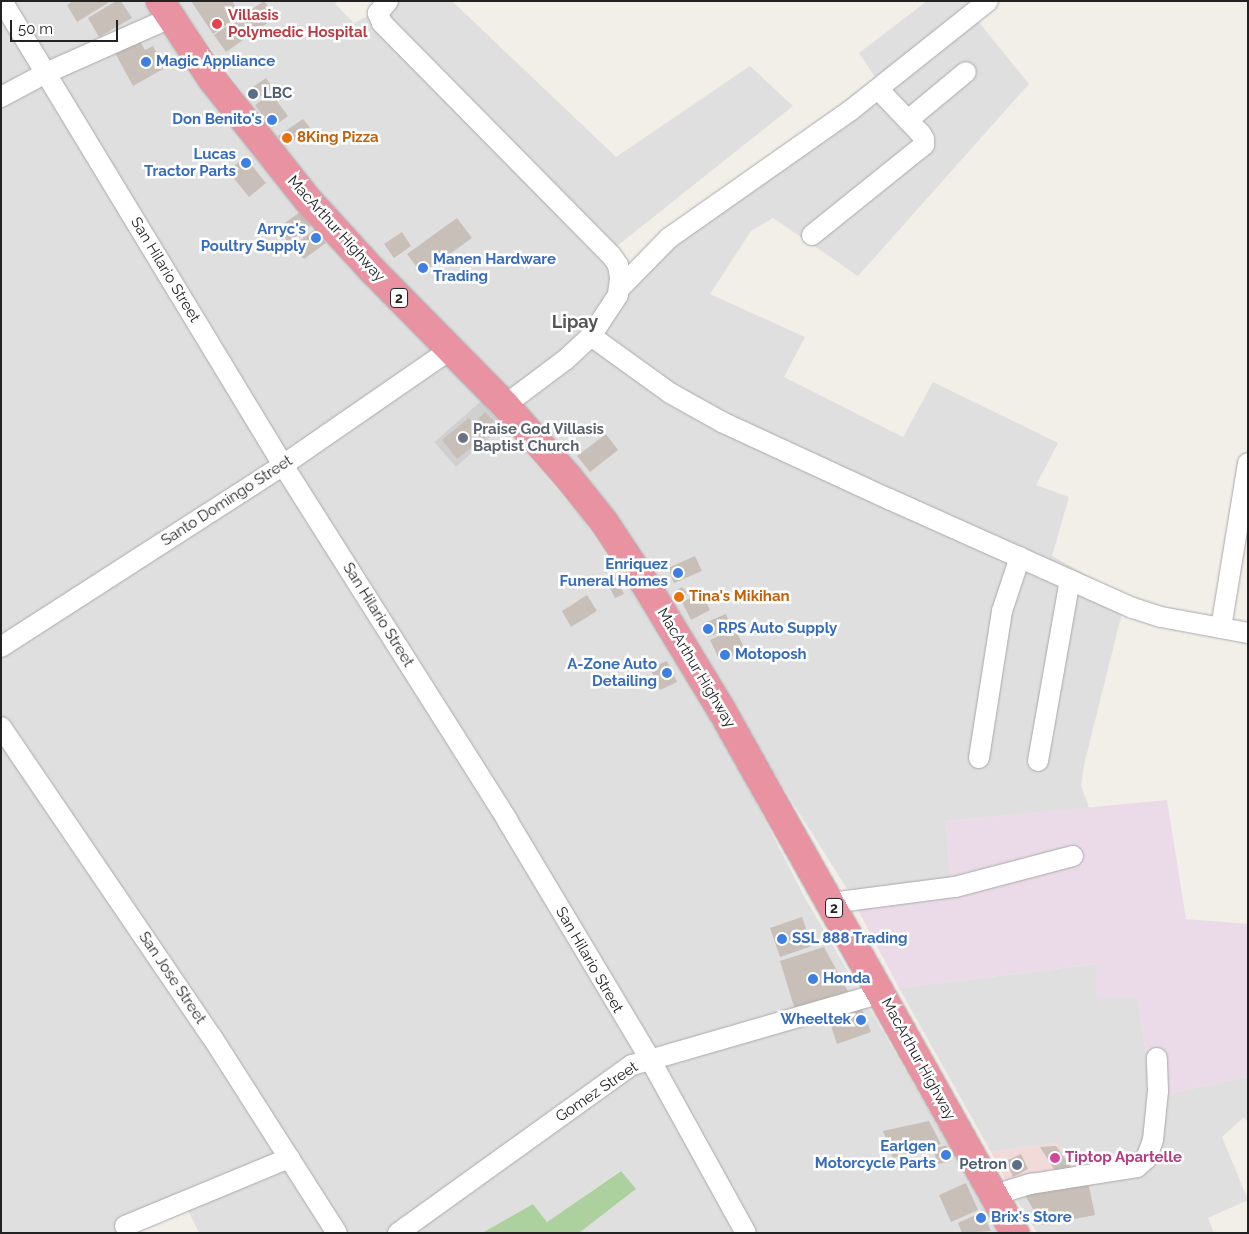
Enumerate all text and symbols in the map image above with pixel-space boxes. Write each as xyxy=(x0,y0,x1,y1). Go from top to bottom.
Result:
place label: Villasis Polymedic Hospital xyxy=(228,6,367,41)
scale bar xyxy=(12,10,120,42)
marker: Villasis Polymedic Hospital xyxy=(210,17,224,31)
text: 50 m xyxy=(18,20,53,38)
place label: Magic Appliance xyxy=(156,53,276,71)
marker: Magic Appliance xyxy=(140,56,152,68)
place label: LBC xyxy=(263,85,292,103)
marker: LBC xyxy=(247,88,259,100)
place label: Don Benito's xyxy=(172,111,262,129)
marker: Don Benito's xyxy=(266,114,278,126)
place label: 8King Pizza xyxy=(297,129,379,147)
marker: 8King Pizza xyxy=(281,132,293,144)
place label: Lucas Tractor Parts xyxy=(144,145,236,180)
marker: Lucas Tractor Parts xyxy=(240,157,252,169)
street label: MacArthur Highway xyxy=(284,172,388,286)
street label: San Hilario Street xyxy=(127,214,203,326)
place label: Arryc's Poultry Supply xyxy=(200,220,306,255)
marker: Arryc's Poultry Supply xyxy=(310,232,322,244)
place label: Manen Hardware Trading xyxy=(433,250,556,285)
marker: Manen Hardware Trading xyxy=(417,262,429,274)
road number: 2 xyxy=(389,286,409,310)
district label: Lipay xyxy=(552,311,598,333)
place label: Praise God Villasis Baptist Church xyxy=(473,420,605,455)
marker: Praise God Villasis Baptist Church xyxy=(457,432,469,444)
street label: Santo Domingo Street xyxy=(158,452,296,550)
place label: Enriquez Funeral Homes xyxy=(559,555,668,590)
street label: San Hilario Street xyxy=(339,560,417,670)
marker: Enriquez Funeral Homes xyxy=(672,567,684,579)
place label: Tina's Mikihan xyxy=(689,588,790,606)
marker: Tina's Mikihan xyxy=(673,591,685,603)
street label: MacArthur Highway xyxy=(653,605,739,731)
place label: RPS Auto Supply xyxy=(718,620,838,638)
marker: RPS Auto Supply xyxy=(702,623,714,635)
place label: Motoposh xyxy=(735,646,807,664)
marker: Motoposh xyxy=(719,649,731,661)
place label: A-Zone Auto Detailing xyxy=(567,655,657,690)
marker: A-Zone Auto Detailing xyxy=(661,667,673,679)
road number: 2 xyxy=(824,896,844,920)
street label: San Hilario Street xyxy=(551,904,627,1016)
street label: San Jose Street xyxy=(135,928,209,1028)
place label: SSL 888 Trading xyxy=(792,930,909,948)
marker: SSL 888 Trading xyxy=(776,933,788,945)
place label: Honda xyxy=(823,970,870,988)
marker: Honda xyxy=(807,973,819,985)
street label: MacArthur Highway xyxy=(877,995,959,1123)
place label: Wheeltek xyxy=(780,1011,851,1029)
marker: Wheeltek xyxy=(855,1014,867,1026)
street label: Gomez Street xyxy=(553,1058,641,1126)
place label: Earlgen Motorcycle Parts xyxy=(815,1137,936,1172)
marker: Earlgen Motorcycle Parts xyxy=(940,1149,952,1161)
place label: Tiptop Apartelle xyxy=(1065,1149,1183,1167)
marker: Tiptop Apartelle xyxy=(1049,1152,1061,1164)
place label: Petron xyxy=(959,1156,1007,1174)
marker: Petron xyxy=(1011,1159,1023,1171)
place label: Brix's Store xyxy=(991,1209,1072,1227)
marker: Brix's Store xyxy=(975,1212,987,1224)

